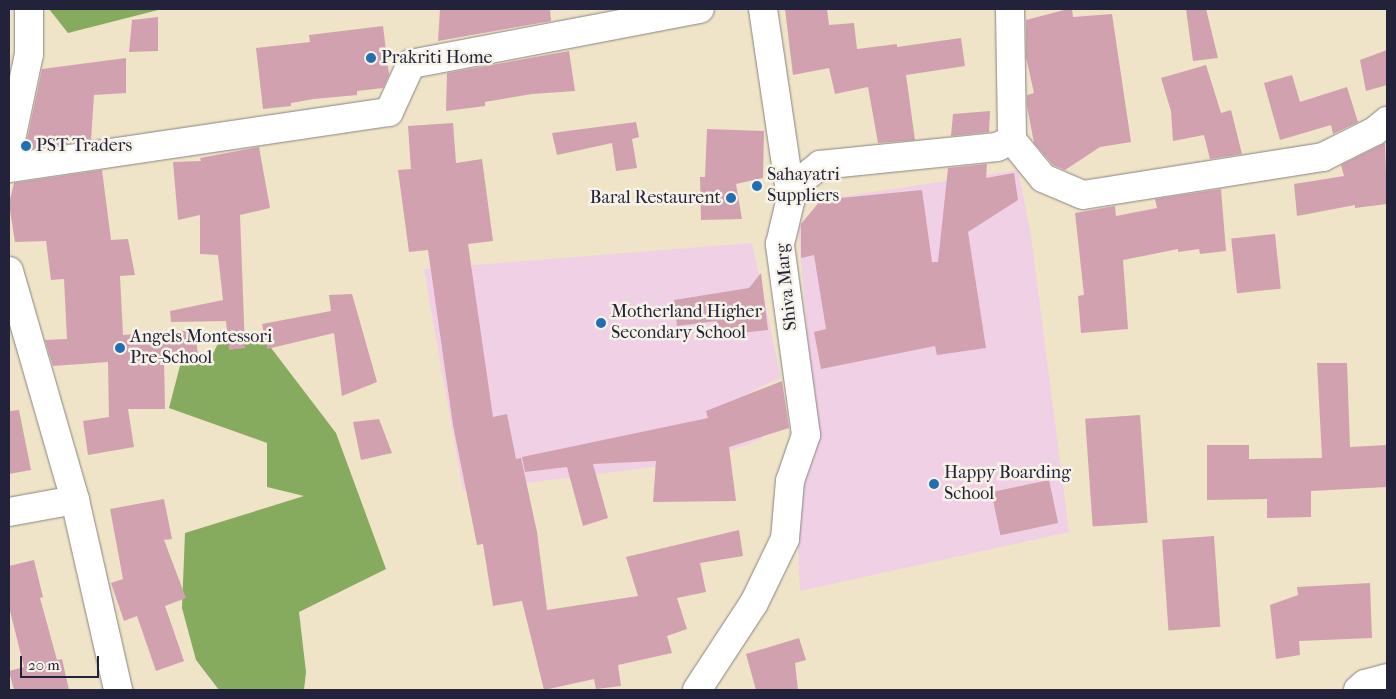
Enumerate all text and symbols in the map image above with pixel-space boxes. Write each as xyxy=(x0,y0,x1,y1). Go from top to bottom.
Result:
place label: Prakriti Home xyxy=(381,47,492,69)
marker: Prakriti Home xyxy=(365,52,377,64)
place label: PST Traders xyxy=(36,135,132,157)
marker: PST Traders xyxy=(20,140,32,152)
place label: Sahayatri Suppliers xyxy=(767,165,840,208)
marker: Sahayatri Suppliers xyxy=(751,180,763,192)
place label: Baral Restaurent xyxy=(590,187,721,209)
marker: Baral Restaurent xyxy=(725,192,737,204)
street label: Shiva Marg xyxy=(772,242,802,332)
place label: Motherland Higher Secondary School xyxy=(611,302,762,344)
marker: Motherland Higher Secondary School xyxy=(595,317,607,329)
place label: Angels Montessori Pre-School xyxy=(130,327,272,369)
marker: Angels Montessori Pre-School xyxy=(114,342,126,354)
place label: Happy Boarding School xyxy=(944,463,1071,506)
marker: Happy Boarding School xyxy=(928,478,940,490)
scale bar xyxy=(22,646,101,678)
text: 20 m xyxy=(28,656,60,674)

